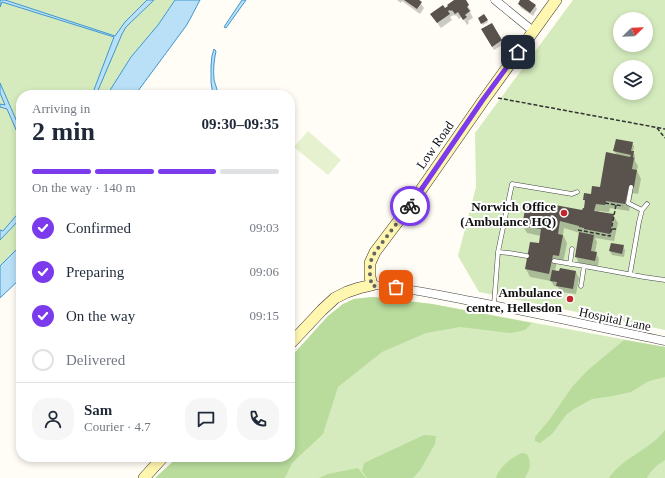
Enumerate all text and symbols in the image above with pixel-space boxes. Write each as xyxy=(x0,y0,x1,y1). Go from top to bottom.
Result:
north arrow xyxy=(613,12,653,52)
map controls xyxy=(613,12,653,100)
pin xyxy=(501,35,535,69)
icon: home xyxy=(507,41,529,63)
button: layers xyxy=(613,60,653,100)
text: Arriving in xyxy=(32,101,90,116)
text: 09:30–09:35 xyxy=(202,116,279,132)
text: 2 min xyxy=(32,117,95,146)
street label: Low Road xyxy=(413,118,457,172)
text: On the way · 140 m xyxy=(32,180,136,195)
courier xyxy=(390,186,430,226)
icon: bike xyxy=(399,195,421,217)
place label: Norwich Office (Ambulance HQ) xyxy=(460,199,556,229)
marker: Norwich Office (Ambulance HQ) xyxy=(559,208,569,218)
icon: check xyxy=(32,217,54,239)
text: Confirmed xyxy=(66,220,131,236)
text: 09:03 xyxy=(249,220,279,235)
icon: check xyxy=(32,261,54,283)
text: Preparing xyxy=(66,264,124,280)
text: 09:06 xyxy=(249,264,279,279)
pin xyxy=(379,270,413,304)
icon: bag xyxy=(385,276,407,298)
place label: Ambulance centre, Hellesdon xyxy=(466,285,563,315)
marker: Ambulance centre, Hellesdon xyxy=(565,294,575,304)
street label: Hospital Lane xyxy=(578,304,653,334)
icon: check xyxy=(32,305,54,327)
text: On the way xyxy=(66,308,135,324)
text: 09:15 xyxy=(249,308,279,323)
text: Delivered xyxy=(66,352,125,368)
button: person xyxy=(32,398,74,440)
button: chat xyxy=(185,398,227,440)
button: phone xyxy=(237,398,279,440)
text: Sam xyxy=(84,402,112,418)
text: Courier · 4.7 xyxy=(84,419,151,434)

